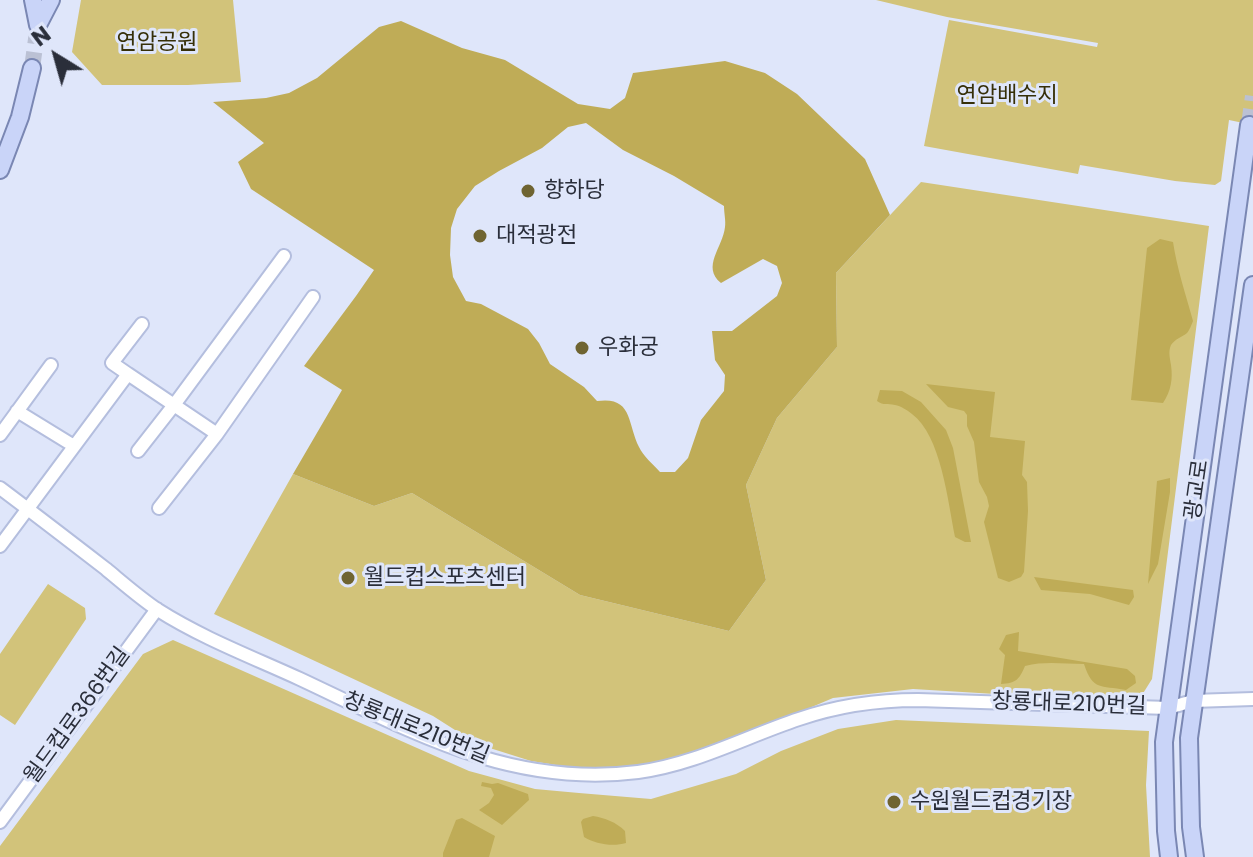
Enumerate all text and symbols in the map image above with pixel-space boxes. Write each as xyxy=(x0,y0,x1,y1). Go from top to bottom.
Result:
north arrow xyxy=(16,16,96,96)
text: N xyxy=(25,19,57,54)
park label: 연암공원 xyxy=(117,30,197,56)
park label: 연암배수지 xyxy=(956,83,1058,109)
place label: 향하당 xyxy=(544,178,605,204)
marker: 향하당 xyxy=(519,182,537,200)
place label: 대적광전 xyxy=(496,223,577,249)
marker: 대적광전 xyxy=(471,227,489,245)
place label: 우화궁 xyxy=(598,335,659,361)
marker: 우화궁 xyxy=(573,339,591,357)
street label: 광교로 xyxy=(1181,458,1215,522)
place label: 월드컵스포츠센터 xyxy=(364,565,526,591)
marker: 월드컵스포츠센터 xyxy=(339,569,357,587)
street label: 월드컵로366번길 xyxy=(20,643,136,789)
street label: 창룡대로210번길 xyxy=(339,688,493,770)
street label: 창룡대로210번길 xyxy=(991,689,1147,721)
place label: 수원월드컵경기장 xyxy=(910,789,1072,815)
marker: 수원월드컵경기장 xyxy=(885,793,903,811)

